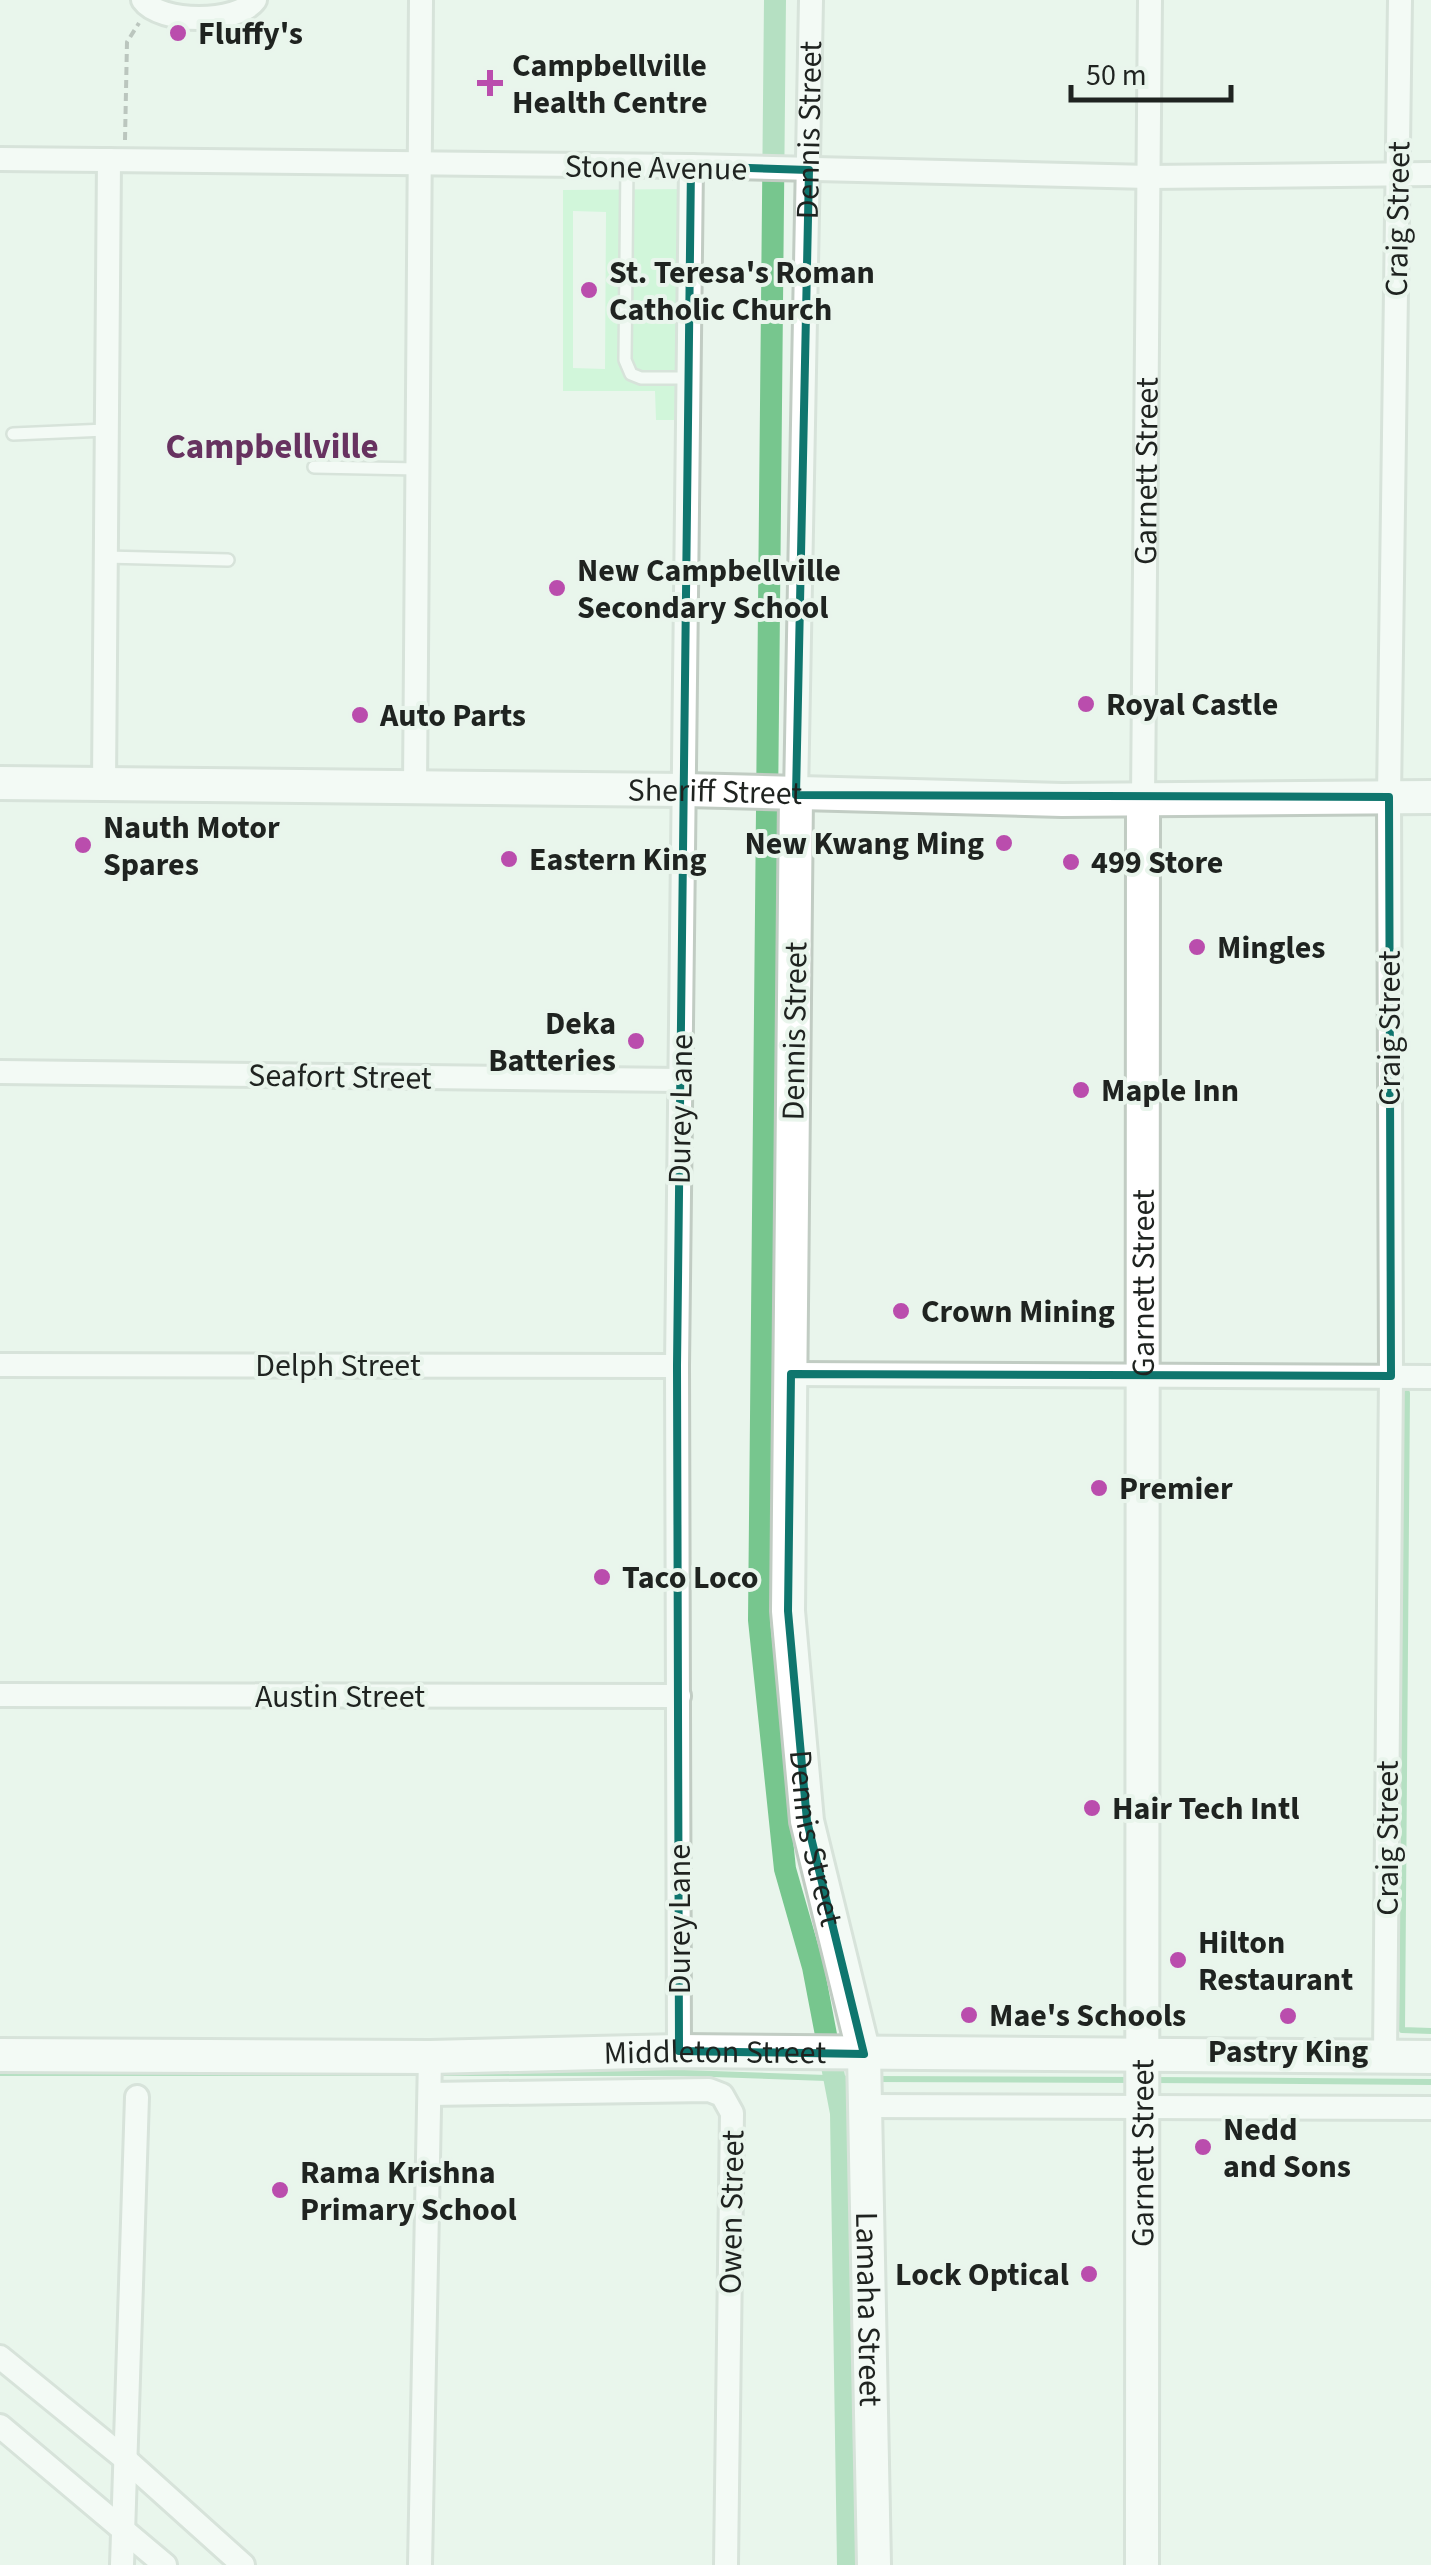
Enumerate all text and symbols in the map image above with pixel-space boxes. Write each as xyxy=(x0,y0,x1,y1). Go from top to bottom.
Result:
place label: Fluffy's xyxy=(198,11,303,57)
marker: Fluffy's xyxy=(167,22,189,44)
street label: Dennis Street xyxy=(785,40,834,220)
scale bar xyxy=(1071,40,1231,102)
place label: Campbellville Health Centre xyxy=(512,43,708,126)
text: 50 m xyxy=(1086,54,1147,97)
marker: Campbellville Health Centre xyxy=(477,70,503,96)
street label: Craig Street xyxy=(1374,141,1422,297)
street label: Stone Avenue xyxy=(564,143,748,193)
place label: St. Teresa's Roman Catholic Church xyxy=(609,250,875,333)
marker: St. Teresa's Roman Catholic Church xyxy=(578,279,600,301)
street label: Garnett Street xyxy=(1123,377,1171,565)
district label: Campbellville xyxy=(165,422,379,472)
place label: New Campbellville Secondary School xyxy=(577,548,841,631)
marker: New Campbellville Secondary School xyxy=(546,577,568,599)
place label: Royal Castle xyxy=(1106,682,1278,728)
place label: Auto Parts xyxy=(379,693,526,739)
marker: Royal Castle xyxy=(1075,693,1097,715)
marker: Auto Parts xyxy=(349,704,371,726)
street label: Sheriff Street xyxy=(627,767,803,817)
place label: Nauth Motor Spares xyxy=(103,805,280,888)
place label: New Kwang Ming xyxy=(745,821,984,867)
marker: New Kwang Ming xyxy=(993,832,1015,854)
marker: Nauth Motor Spares xyxy=(72,834,94,856)
place label: Eastern King xyxy=(529,837,707,883)
place label: 499 Store xyxy=(1091,840,1223,886)
marker: Eastern King xyxy=(498,848,520,870)
marker: 499 Store xyxy=(1060,851,1082,873)
place label: Mingles xyxy=(1217,925,1326,971)
marker: Mingles xyxy=(1186,936,1208,958)
street label: Dennis Street xyxy=(770,941,820,1121)
street label: Craig Street xyxy=(1367,950,1413,1106)
place label: Deka Batteries xyxy=(488,1001,616,1084)
marker: Deka Batteries xyxy=(625,1030,647,1052)
street label: Durey Lane xyxy=(657,1033,705,1185)
street label: Seafort Street xyxy=(248,1052,432,1102)
place label: Maple Inn xyxy=(1101,1068,1239,1114)
marker: Maple Inn xyxy=(1070,1079,1092,1101)
street label: Garnett Street xyxy=(1121,1189,1167,1377)
place label: Crown Mining xyxy=(921,1289,1115,1335)
marker: Crown Mining xyxy=(890,1300,912,1322)
street label: Delph Street xyxy=(255,1343,421,1389)
place label: Premier xyxy=(1119,1466,1233,1512)
marker: Premier xyxy=(1088,1477,1110,1499)
place label: Taco Loco xyxy=(622,1555,759,1601)
marker: Taco Loco xyxy=(591,1566,613,1588)
street label: Austin Street xyxy=(255,1674,425,1720)
street label: Dennis Street xyxy=(777,1748,854,1931)
street label: Craig Street xyxy=(1365,1760,1411,1916)
place label: Hair Tech Intl xyxy=(1112,1786,1299,1832)
marker: Hair Tech Intl xyxy=(1081,1797,1103,1819)
street label: Durey Lane xyxy=(657,1844,703,1994)
place label: Hilton Restaurant xyxy=(1198,1920,1353,2003)
marker: Hilton Restaurant xyxy=(1167,1949,1189,1971)
place label: Mae's Schools xyxy=(989,1993,1186,2039)
marker: Mae's Schools xyxy=(958,2004,980,2026)
marker: Pastry King xyxy=(1277,2005,1299,2027)
street label: Middleton Street xyxy=(603,2029,826,2077)
place label: Pastry King xyxy=(1208,2029,1368,2075)
street label: Garnett Street xyxy=(1120,2059,1166,2247)
place label: Nedd and Sons xyxy=(1223,2107,1351,2190)
street label: Owen Street xyxy=(708,2129,756,2294)
marker: Nedd and Sons xyxy=(1192,2136,1214,2158)
place label: Rama Krishna Primary School xyxy=(300,2150,517,2233)
marker: Rama Krishna Primary School xyxy=(269,2179,291,2201)
street label: Lamaha Street xyxy=(843,2211,893,2407)
place label: Lock Optical xyxy=(895,2252,1069,2298)
marker: Lock Optical xyxy=(1078,2263,1100,2285)

